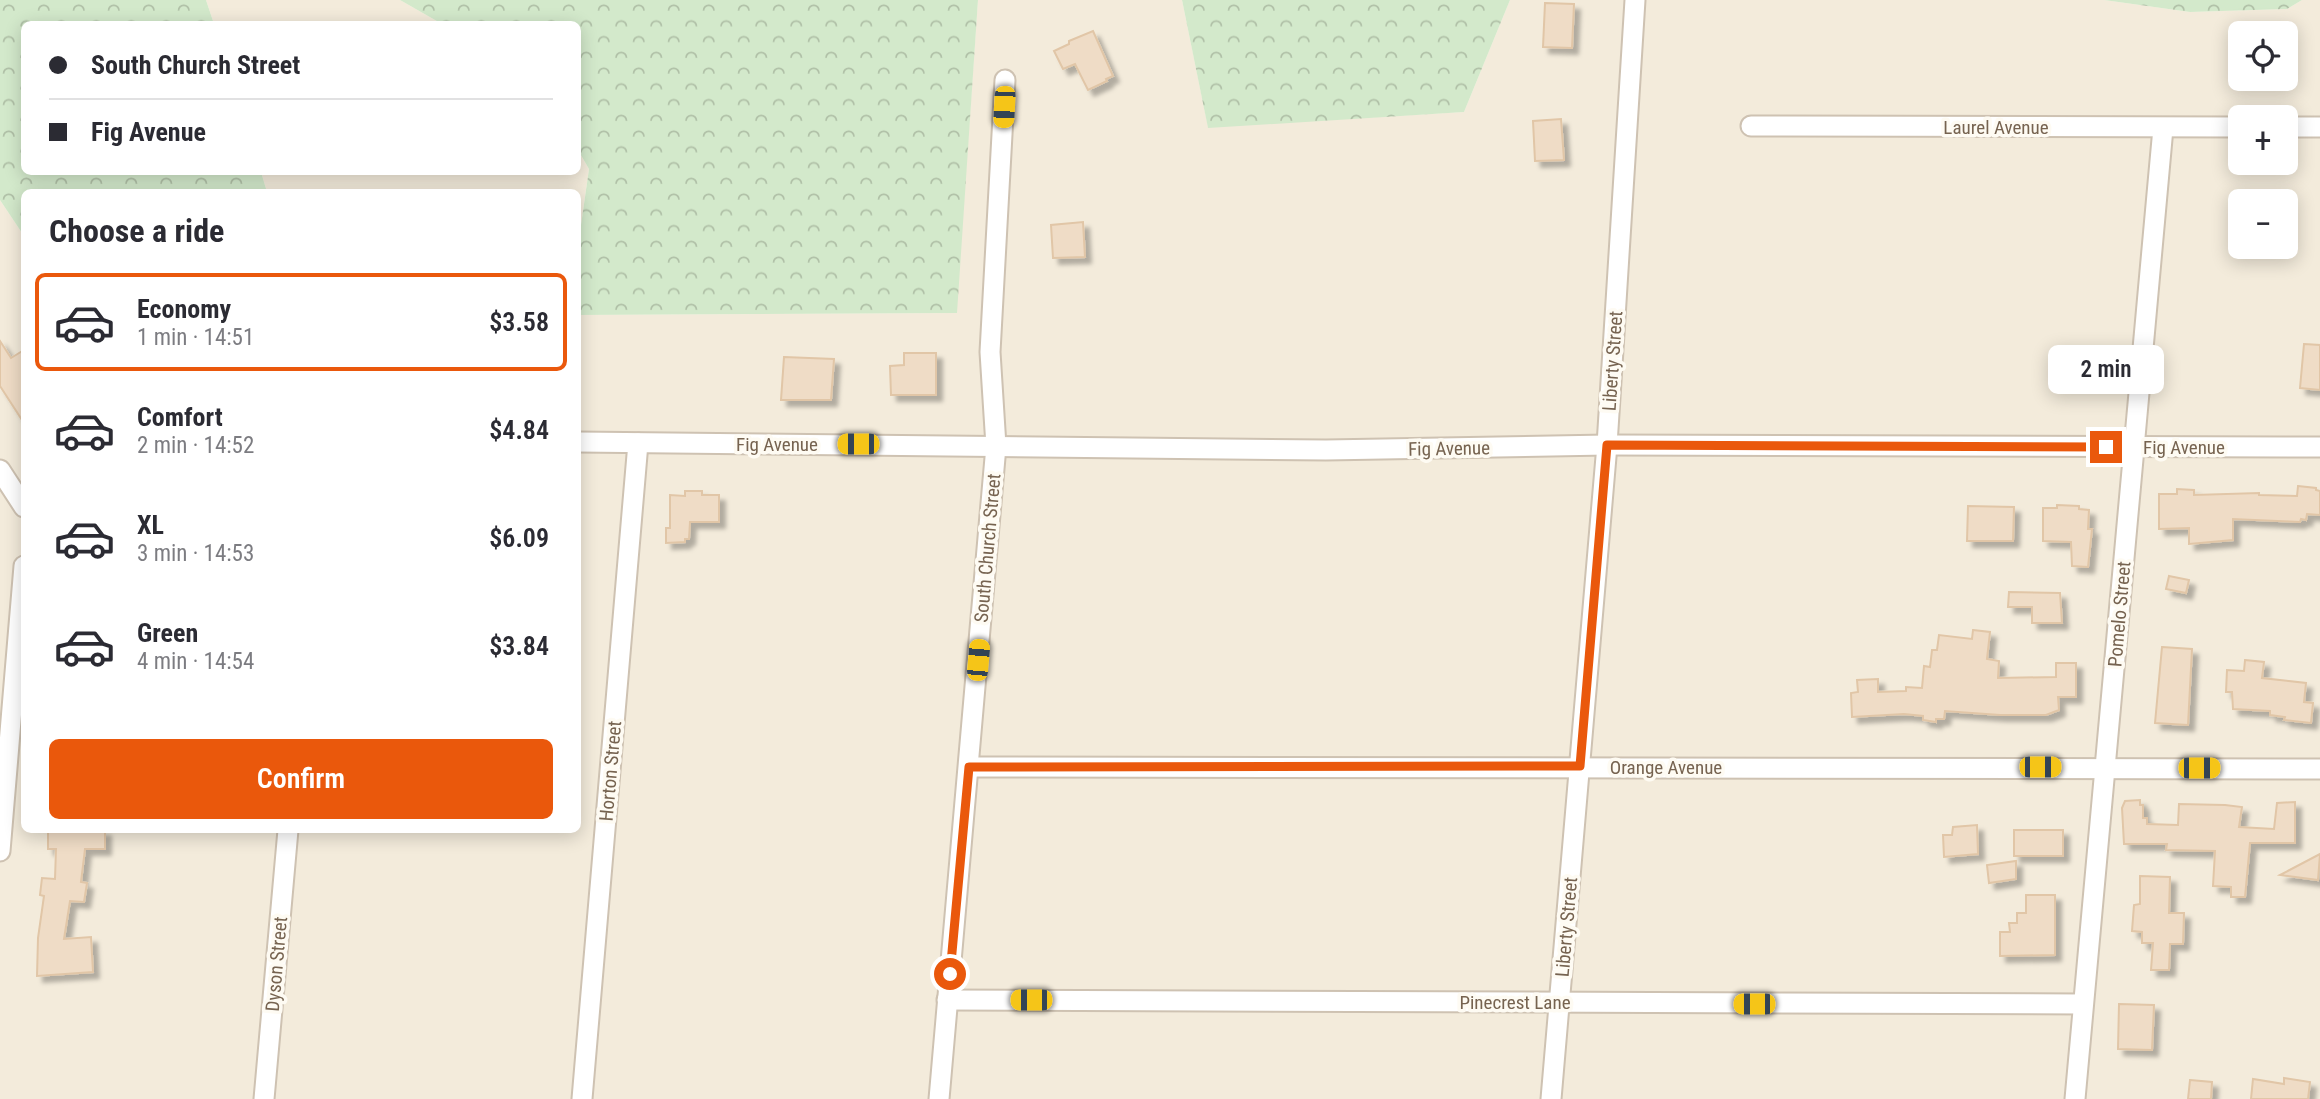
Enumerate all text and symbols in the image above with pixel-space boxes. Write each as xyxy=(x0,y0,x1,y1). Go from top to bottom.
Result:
map controls xyxy=(2228,21,2298,259)
button: locate xyxy=(2228,21,2298,91)
text: South Church Street xyxy=(91,50,300,80)
car xyxy=(993,85,1016,129)
button: + xyxy=(2228,105,2298,175)
street label: Laurel Avenue xyxy=(1943,116,2049,139)
text: Fig Avenue xyxy=(91,117,206,147)
button: − xyxy=(2228,189,2298,259)
text: Choose a ride xyxy=(49,212,224,250)
icon: car xyxy=(53,291,116,354)
text: Economy xyxy=(137,294,231,324)
text: $3.58 xyxy=(489,307,549,337)
street label: Liberty Street xyxy=(1598,310,1627,412)
text: 1 min · 14:51 xyxy=(137,324,254,351)
callout: 2 min xyxy=(2048,346,2164,394)
text: 2 min xyxy=(2081,356,2131,383)
icon: car xyxy=(53,399,116,462)
text: Comfort xyxy=(137,402,223,432)
text: $4.84 xyxy=(489,415,549,445)
route end xyxy=(2090,431,2122,463)
text: 2 min · 14:52 xyxy=(137,432,254,459)
street label: Fig Avenue xyxy=(736,433,818,456)
car xyxy=(838,434,880,455)
street label: Fig Avenue xyxy=(1408,436,1490,461)
street label: Fig Avenue xyxy=(2143,436,2225,459)
street label: South Church Street xyxy=(970,473,1005,623)
icon: car xyxy=(53,507,116,570)
text: XL xyxy=(137,510,164,540)
text: $6.09 xyxy=(489,523,549,553)
text: 3 min · 14:53 xyxy=(137,540,254,567)
street label: Pomelo Street xyxy=(2103,560,2136,668)
icon: car xyxy=(53,615,116,678)
text: Green xyxy=(137,618,198,648)
text: $3.84 xyxy=(489,631,549,661)
car xyxy=(966,638,991,682)
text: 4 min · 14:54 xyxy=(137,648,254,675)
street label: Horton Street xyxy=(595,720,626,822)
button: Confirm xyxy=(49,739,553,819)
street label: Orange Avenue xyxy=(1610,756,1722,779)
car xyxy=(2020,757,2062,778)
car xyxy=(2179,758,2221,779)
street label: Liberty Street xyxy=(1551,876,1582,978)
street label: Dyson Street xyxy=(261,916,292,1012)
route start xyxy=(934,958,966,990)
car xyxy=(1011,990,1053,1011)
street label: Pinecrest Lane xyxy=(1459,991,1571,1014)
car xyxy=(1734,994,1776,1015)

